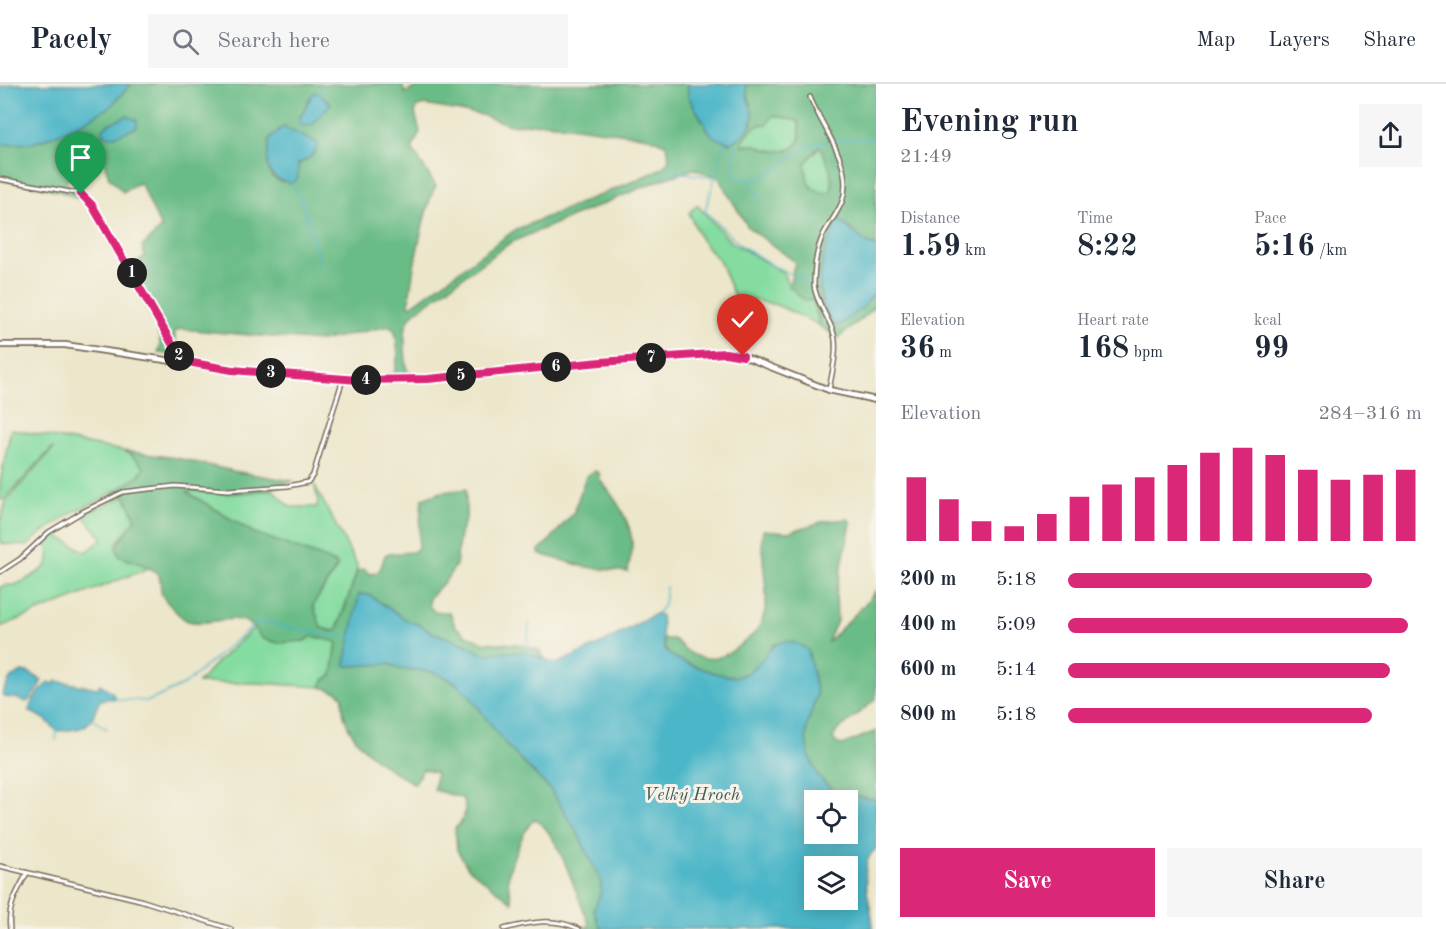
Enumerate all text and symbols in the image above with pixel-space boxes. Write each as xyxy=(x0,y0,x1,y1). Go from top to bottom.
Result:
search box xyxy=(148,14,568,68)
icon: search xyxy=(169,25,202,58)
text: Pacely xyxy=(30,27,112,55)
text: Search here xyxy=(217,30,330,52)
text: Map xyxy=(1196,30,1235,51)
text: Layers xyxy=(1268,30,1330,51)
text: Share xyxy=(1363,30,1416,51)
button: share xyxy=(1359,104,1422,167)
text: Evening run xyxy=(900,106,1079,139)
pin xyxy=(55,132,106,194)
icon: arrive xyxy=(64,141,97,174)
text: 21:49 xyxy=(900,147,952,167)
text: Distance xyxy=(900,211,960,227)
text: Time xyxy=(1077,211,1113,227)
text: Pace xyxy=(1254,211,1286,227)
text: 1.59 xyxy=(900,232,961,262)
text: 8:22 xyxy=(1077,232,1138,262)
text: 5:16 xyxy=(1254,232,1315,262)
text: km xyxy=(961,243,986,259)
text: /km xyxy=(1315,243,1347,259)
pin: 1 xyxy=(117,258,147,288)
text: 1 xyxy=(127,265,137,281)
pin xyxy=(717,294,768,356)
icon: check xyxy=(726,303,759,336)
text: Elevation xyxy=(900,313,965,329)
text: Heart rate xyxy=(1077,313,1149,329)
text: kcal xyxy=(1254,313,1282,329)
text: 36 xyxy=(900,334,935,364)
text: 168 xyxy=(1077,334,1129,364)
text: 99 xyxy=(1254,334,1289,364)
pin: 2 xyxy=(164,341,194,371)
pin: 7 xyxy=(636,343,666,373)
text: m xyxy=(935,345,952,361)
text: bpm xyxy=(1129,345,1163,361)
text: 2 xyxy=(174,348,184,364)
text: 7 xyxy=(646,350,656,366)
pin: 6 xyxy=(541,352,571,382)
pin: 3 xyxy=(256,358,286,388)
text: 6 xyxy=(551,359,561,375)
pin: 5 xyxy=(446,361,476,391)
text: 3 xyxy=(266,365,276,381)
pin: 4 xyxy=(351,365,381,395)
text: 5 xyxy=(456,368,466,384)
text: 4 xyxy=(361,372,371,388)
text: Elevation xyxy=(900,404,981,424)
text: 284–316 m xyxy=(1319,404,1422,424)
text: 200 m xyxy=(900,570,956,590)
text: 5:18 xyxy=(996,570,1036,590)
text: 400 m xyxy=(900,615,956,635)
text: 5:09 xyxy=(996,615,1036,635)
text: 600 m xyxy=(900,660,956,680)
text: 5:14 xyxy=(996,660,1036,680)
text: 800 m xyxy=(900,705,956,725)
text: 5:18 xyxy=(996,705,1036,725)
water label: Velký Hroch xyxy=(644,786,740,804)
map controls xyxy=(804,790,858,910)
button: locate xyxy=(804,790,858,844)
button: Save xyxy=(900,848,1155,917)
button: Share xyxy=(1167,848,1422,917)
button: layers xyxy=(804,856,858,910)

